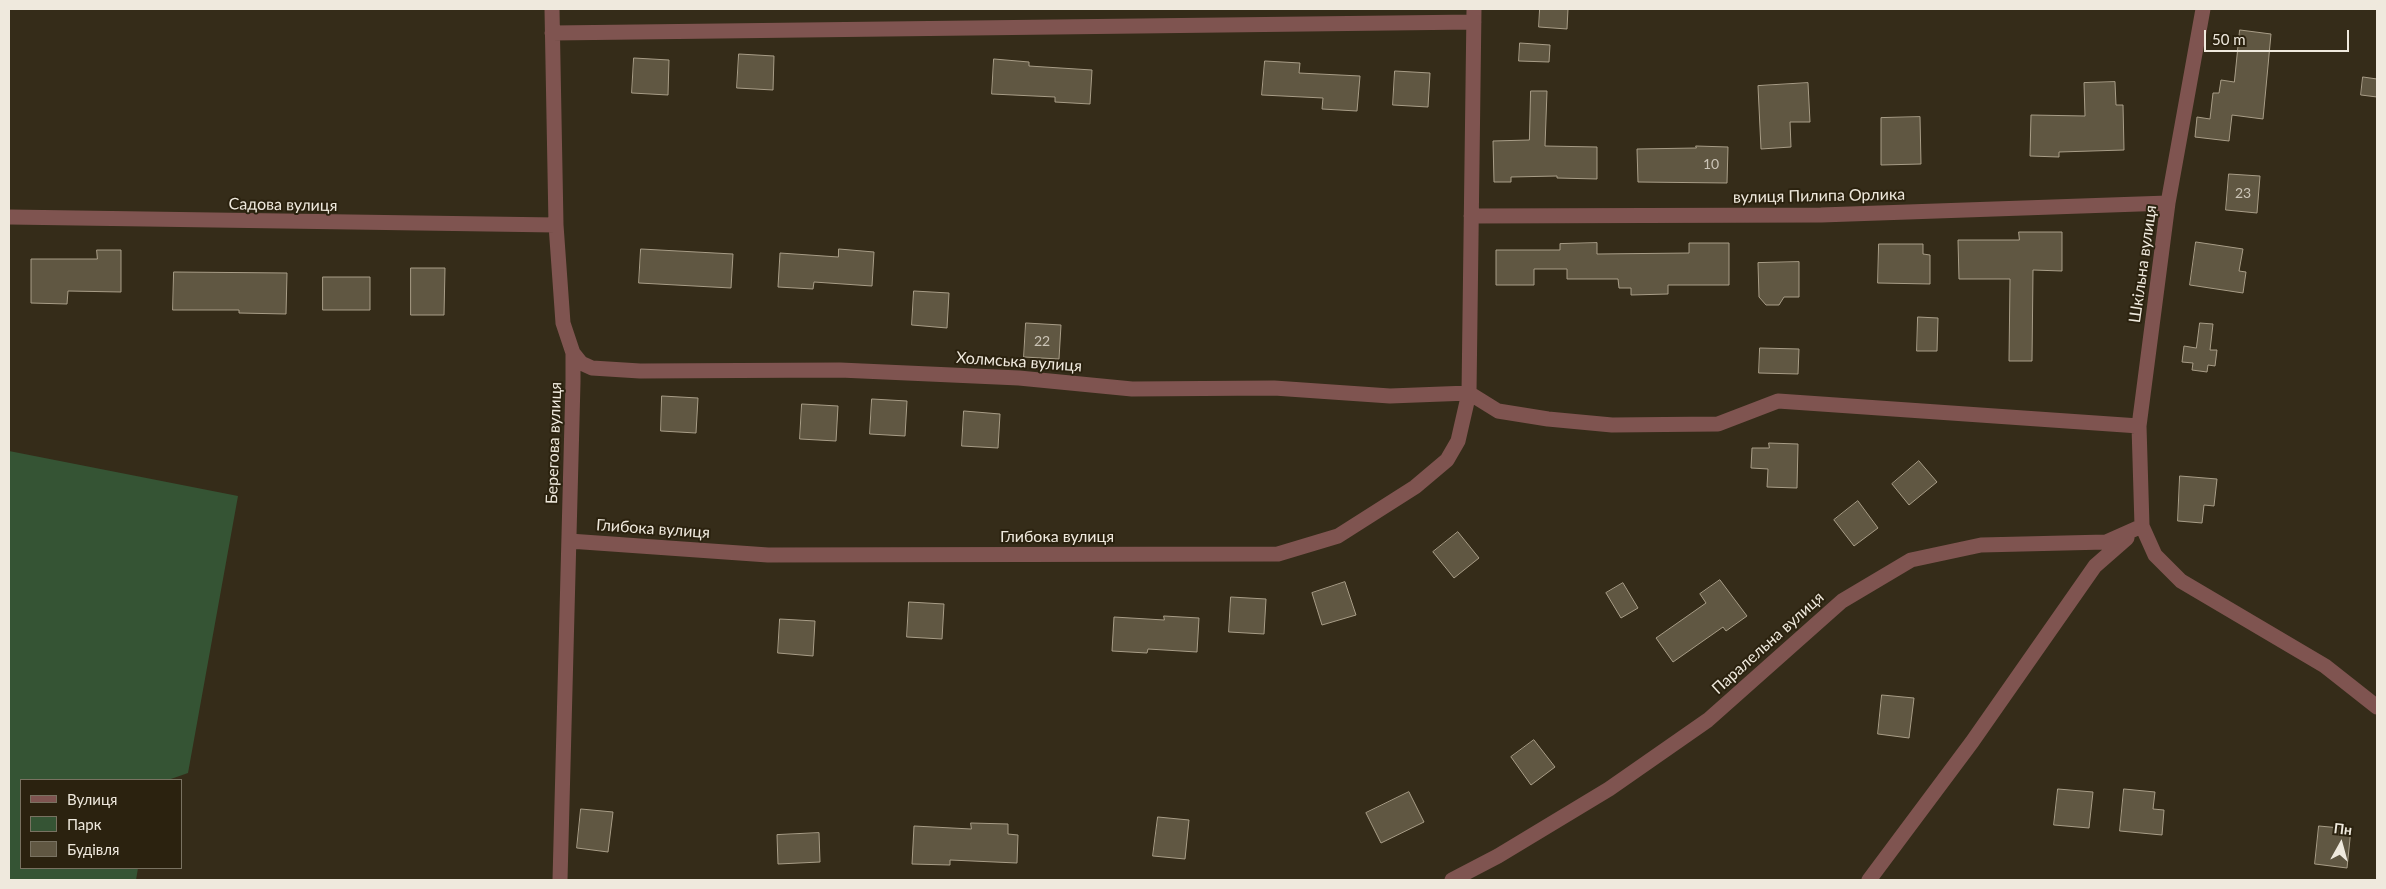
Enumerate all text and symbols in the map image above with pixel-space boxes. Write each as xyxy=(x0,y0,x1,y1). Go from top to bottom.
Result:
scale bar xyxy=(2206,20,2351,52)
text: 50 m xyxy=(2212,30,2246,48)
house number: 10 xyxy=(1703,156,1719,172)
street label: вулиця Пилипа Орлика xyxy=(1733,185,1905,207)
house number: 23 xyxy=(2235,185,2251,201)
street label: Садова вулиця xyxy=(228,194,338,216)
street label: Шкільна вулиця xyxy=(2125,204,2161,324)
house number: 22 xyxy=(1034,333,1050,349)
street label: Холмська вулиця xyxy=(955,348,1083,376)
street label: Берегова вулиця xyxy=(542,382,566,504)
street label: Глибока вулиця xyxy=(595,515,711,543)
street label: Глибока вулиця xyxy=(1000,527,1114,547)
street label: Паралельна вулиця xyxy=(1708,588,1828,698)
legend xyxy=(20,779,182,869)
text: Вулиця xyxy=(67,790,117,808)
text: Парк xyxy=(67,815,101,833)
north arrow xyxy=(2316,819,2366,869)
text: Пн xyxy=(2333,819,2353,838)
text: Будівля xyxy=(67,840,119,858)

